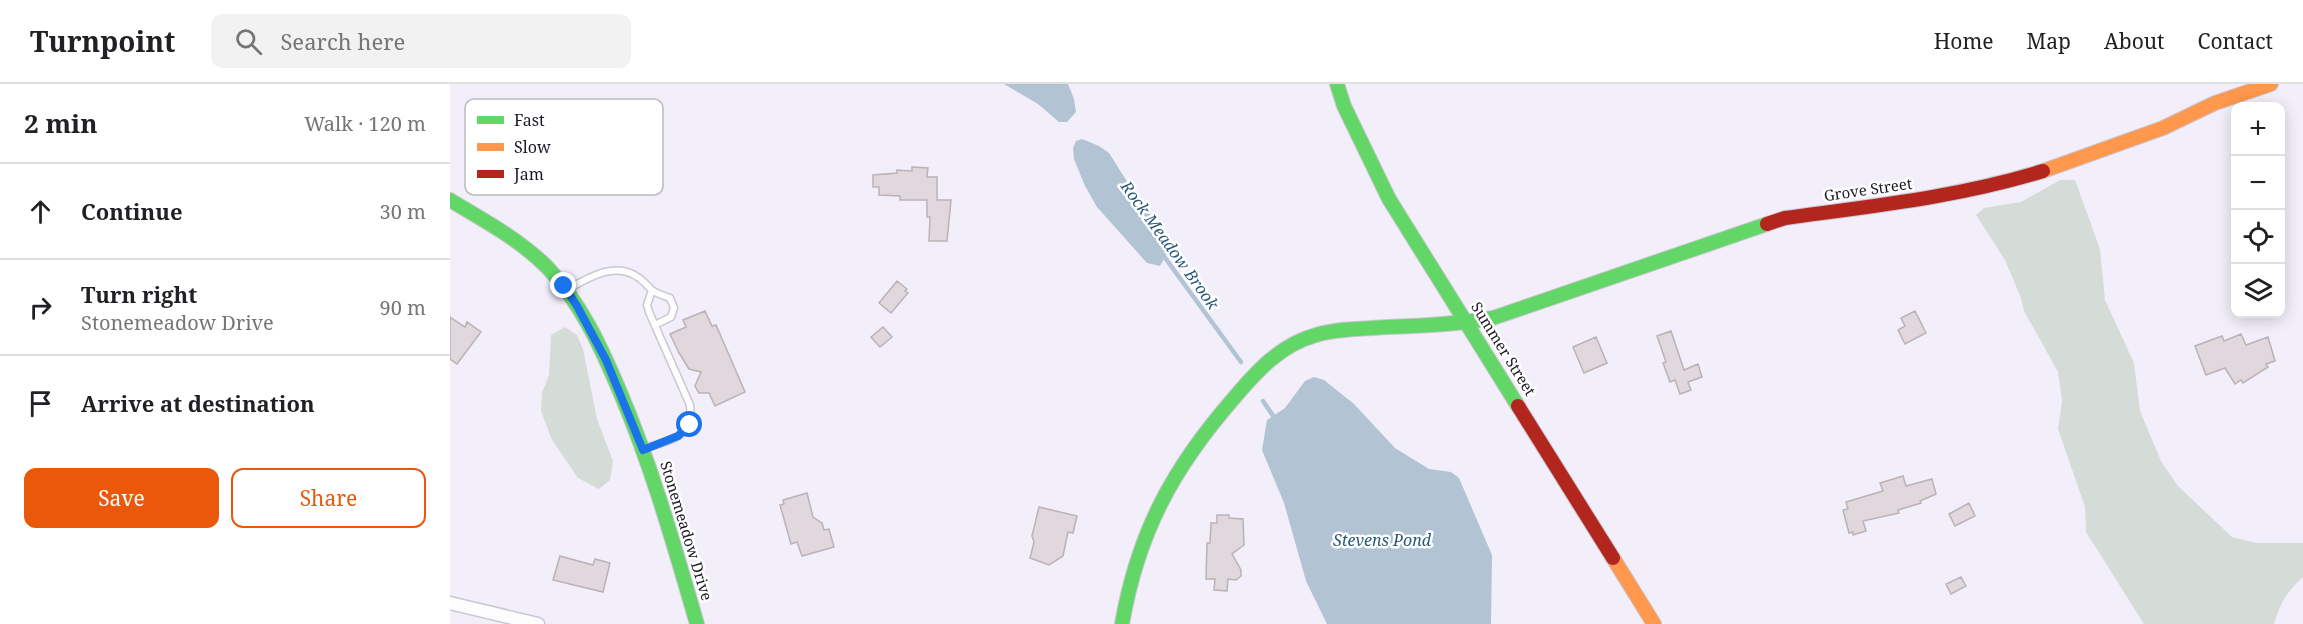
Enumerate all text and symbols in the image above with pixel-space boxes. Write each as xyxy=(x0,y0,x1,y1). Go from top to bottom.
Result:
search box xyxy=(211,14,631,68)
text: Turnpoint xyxy=(30,22,175,60)
icon: search xyxy=(232,25,265,58)
text: Search here xyxy=(280,26,405,56)
text: Home xyxy=(1934,27,1994,55)
text: Map xyxy=(2027,27,2071,55)
text: About xyxy=(2104,27,2165,55)
text: Contact xyxy=(2198,27,2273,55)
legend xyxy=(465,99,663,195)
map controls xyxy=(2231,102,2285,318)
button: + xyxy=(2231,102,2285,156)
text: 2 min xyxy=(24,105,98,141)
text: Fast xyxy=(514,109,545,131)
text: Walk · 120 m xyxy=(304,110,426,137)
text: Slow xyxy=(514,136,551,158)
button: − xyxy=(2231,156,2285,210)
text: Jam xyxy=(513,163,544,185)
street label: Grove Street xyxy=(1822,173,1913,205)
water label: Rock Meadow Brook xyxy=(1115,175,1225,314)
icon: ahead xyxy=(24,195,57,228)
text: Continue xyxy=(81,196,183,226)
text: 30 m xyxy=(380,198,426,225)
button: locate xyxy=(2231,210,2285,264)
button: layers xyxy=(2231,264,2285,318)
route end xyxy=(550,272,576,298)
text: Turn right xyxy=(81,279,197,309)
icon: right xyxy=(24,291,57,324)
text: 90 m xyxy=(380,294,426,321)
street label: Summer Street xyxy=(1467,298,1541,399)
text: Stonemeadow Drive xyxy=(81,309,274,336)
icon: arrive xyxy=(24,387,57,420)
text: Arrive at destination xyxy=(81,388,315,418)
route start xyxy=(676,411,702,437)
street label: Stonemeadow Drive xyxy=(656,459,718,603)
button: Save xyxy=(24,468,219,528)
button: Share xyxy=(231,468,426,528)
water label: Stevens Pond xyxy=(1333,529,1432,551)

